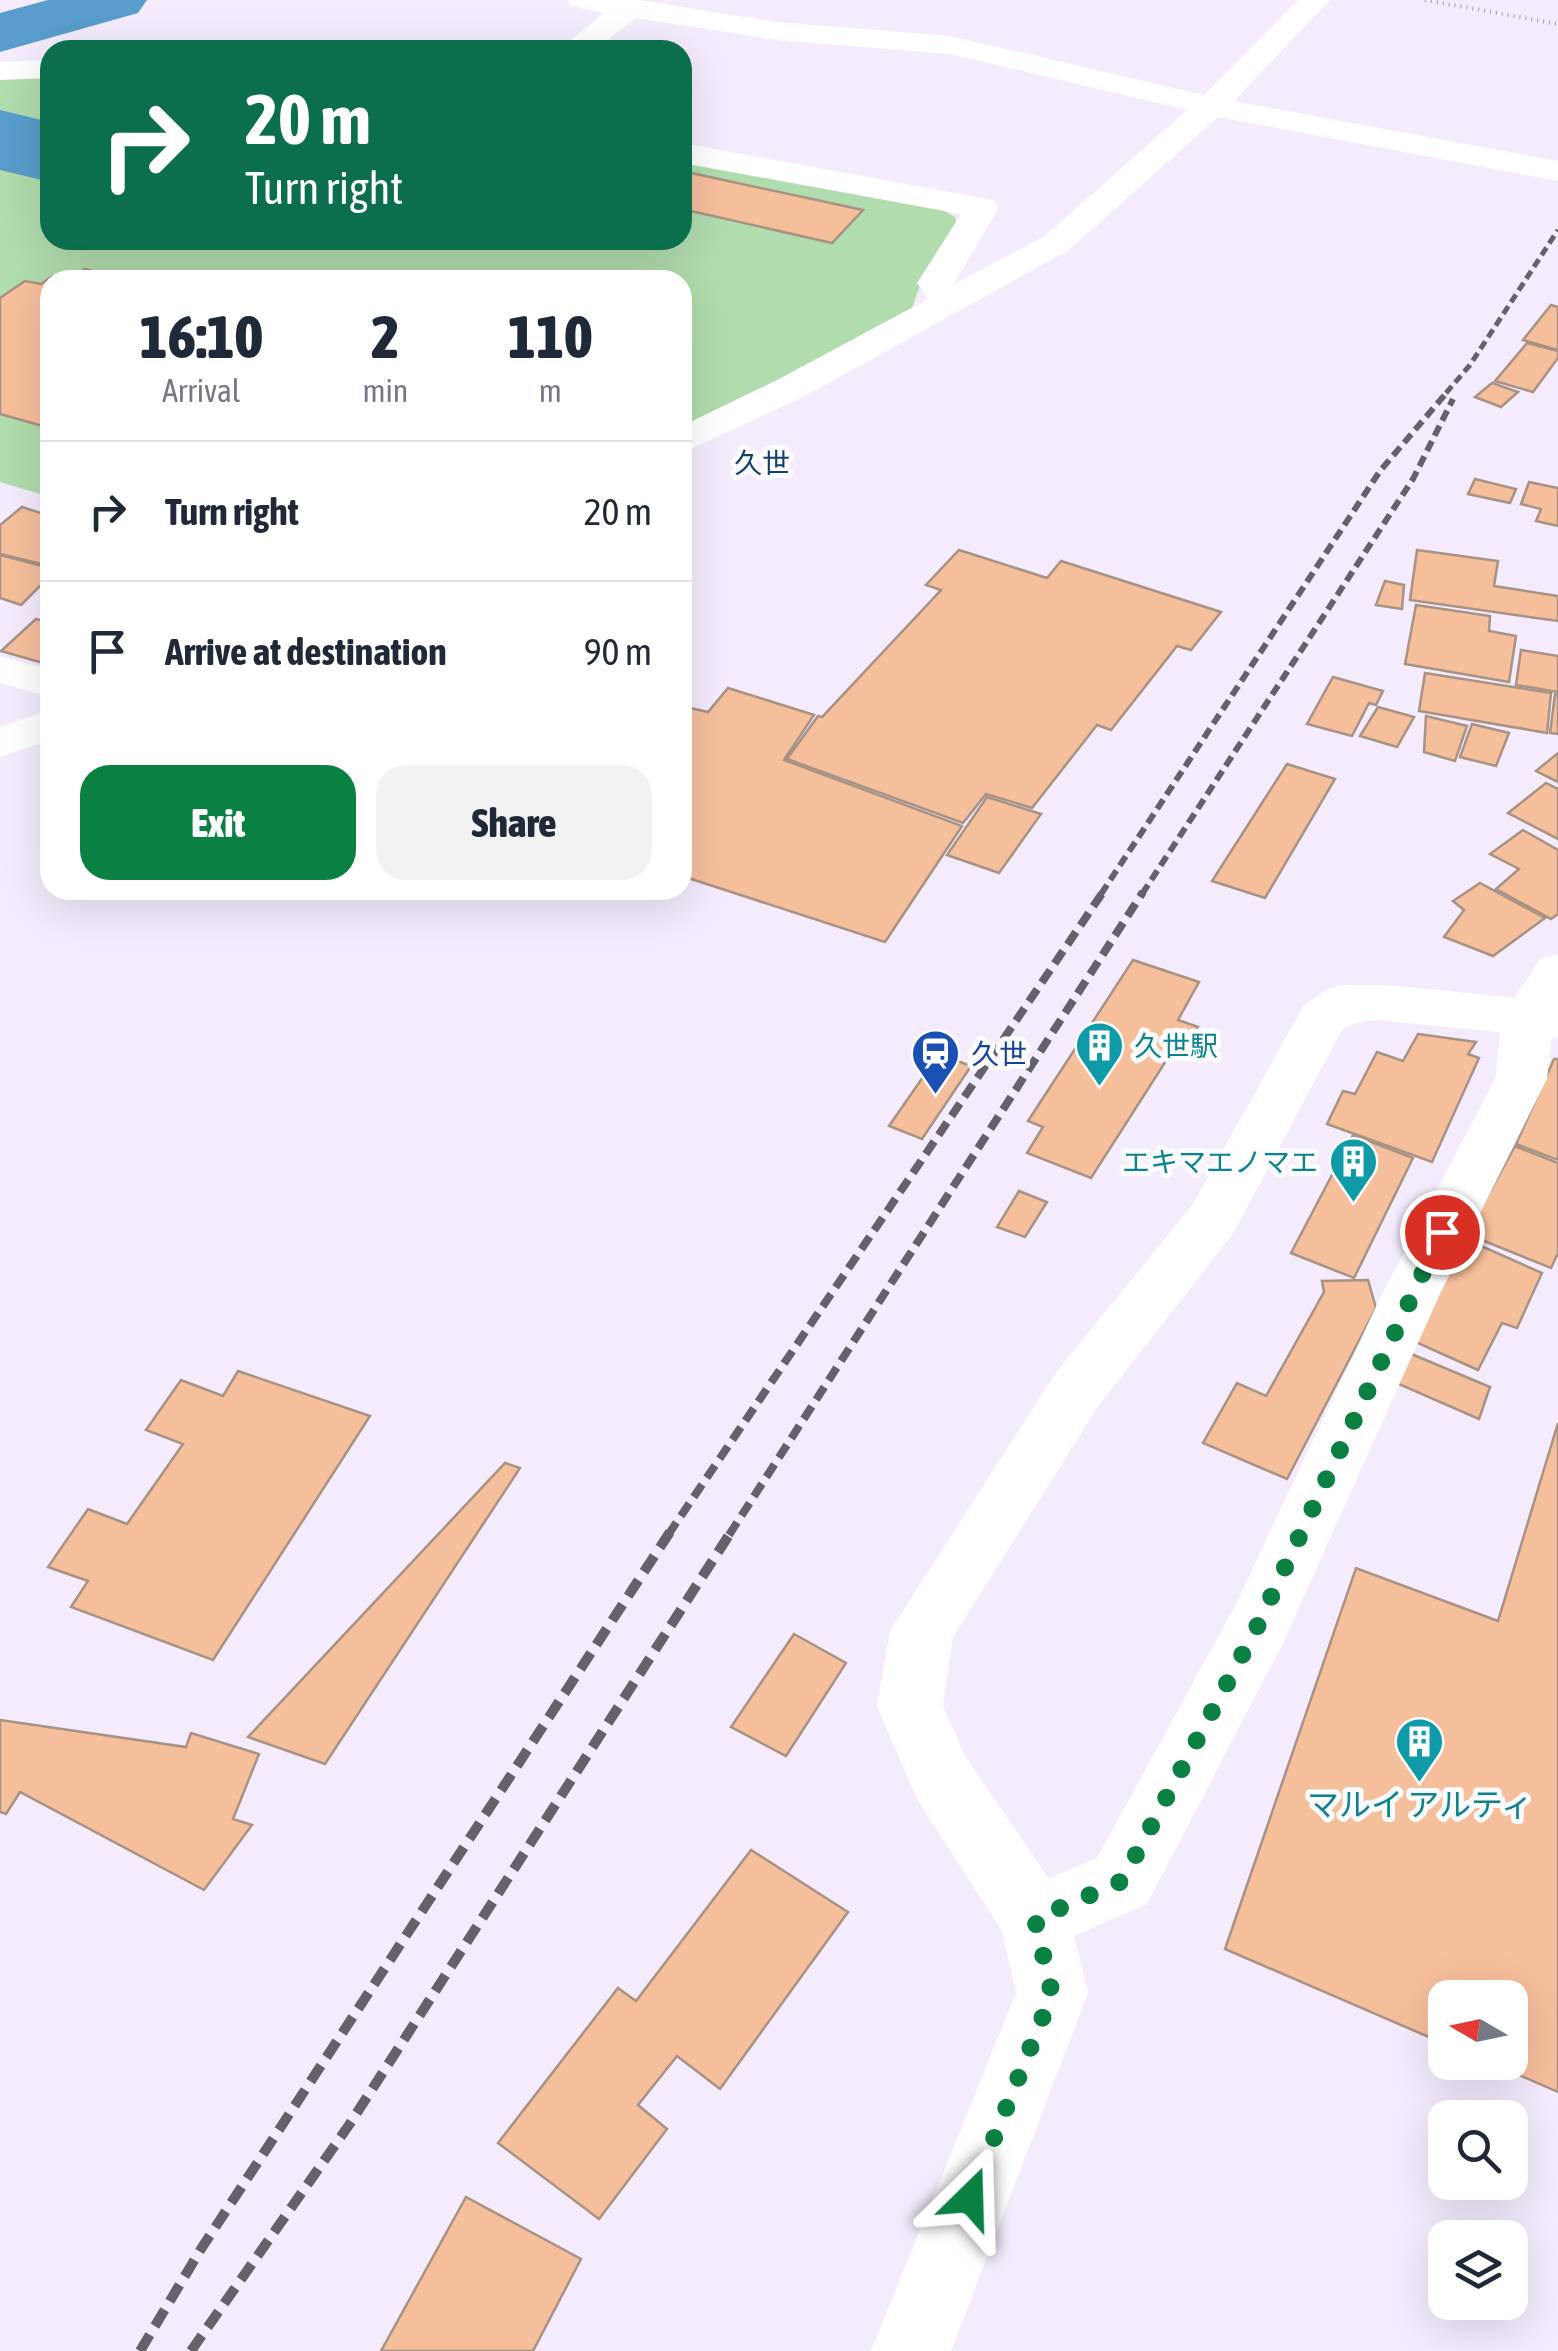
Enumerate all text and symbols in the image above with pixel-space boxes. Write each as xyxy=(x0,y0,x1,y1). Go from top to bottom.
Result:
text: 20 m xyxy=(245,79,371,159)
icon: right xyxy=(80,80,210,210)
text: Turn right xyxy=(245,162,403,214)
text: 16:10 xyxy=(139,302,263,371)
text: 2 xyxy=(371,302,400,371)
text: 110 xyxy=(508,302,592,371)
text: Arrival xyxy=(162,372,240,409)
text: min xyxy=(362,372,408,409)
text: m xyxy=(539,372,562,409)
district label: 久世 xyxy=(734,447,790,479)
icon: right xyxy=(80,484,135,539)
text: Turn right xyxy=(165,490,299,533)
text: 20 m xyxy=(584,490,652,533)
icon: arrive xyxy=(80,624,135,679)
text: Arrive at destination xyxy=(165,630,447,673)
text: 90 m xyxy=(584,630,652,673)
button: Exit xyxy=(80,765,356,880)
button: Share xyxy=(376,765,652,880)
building icon: 久世駅 xyxy=(1073,1020,1125,1088)
station icon: 久世 xyxy=(910,1028,962,1096)
place label: 久世駅 xyxy=(1134,1030,1218,1062)
place label: 久世 xyxy=(971,1038,1027,1070)
building icon: エキマエノマエ xyxy=(1327,1136,1379,1204)
place label: エキマエノマエ xyxy=(1122,1146,1318,1178)
pin xyxy=(1400,1190,1485,1275)
icon: arrive xyxy=(1415,1205,1470,1260)
building icon: マルイ アルティ xyxy=(1394,1716,1446,1784)
place label: マルイ アルティ xyxy=(1307,1786,1533,1823)
north arrow xyxy=(1428,1980,1528,2080)
map controls xyxy=(1428,1980,1528,2320)
button: search xyxy=(1428,2100,1528,2200)
position arrow xyxy=(918,2146,1022,2250)
button: layers xyxy=(1428,2220,1528,2320)

